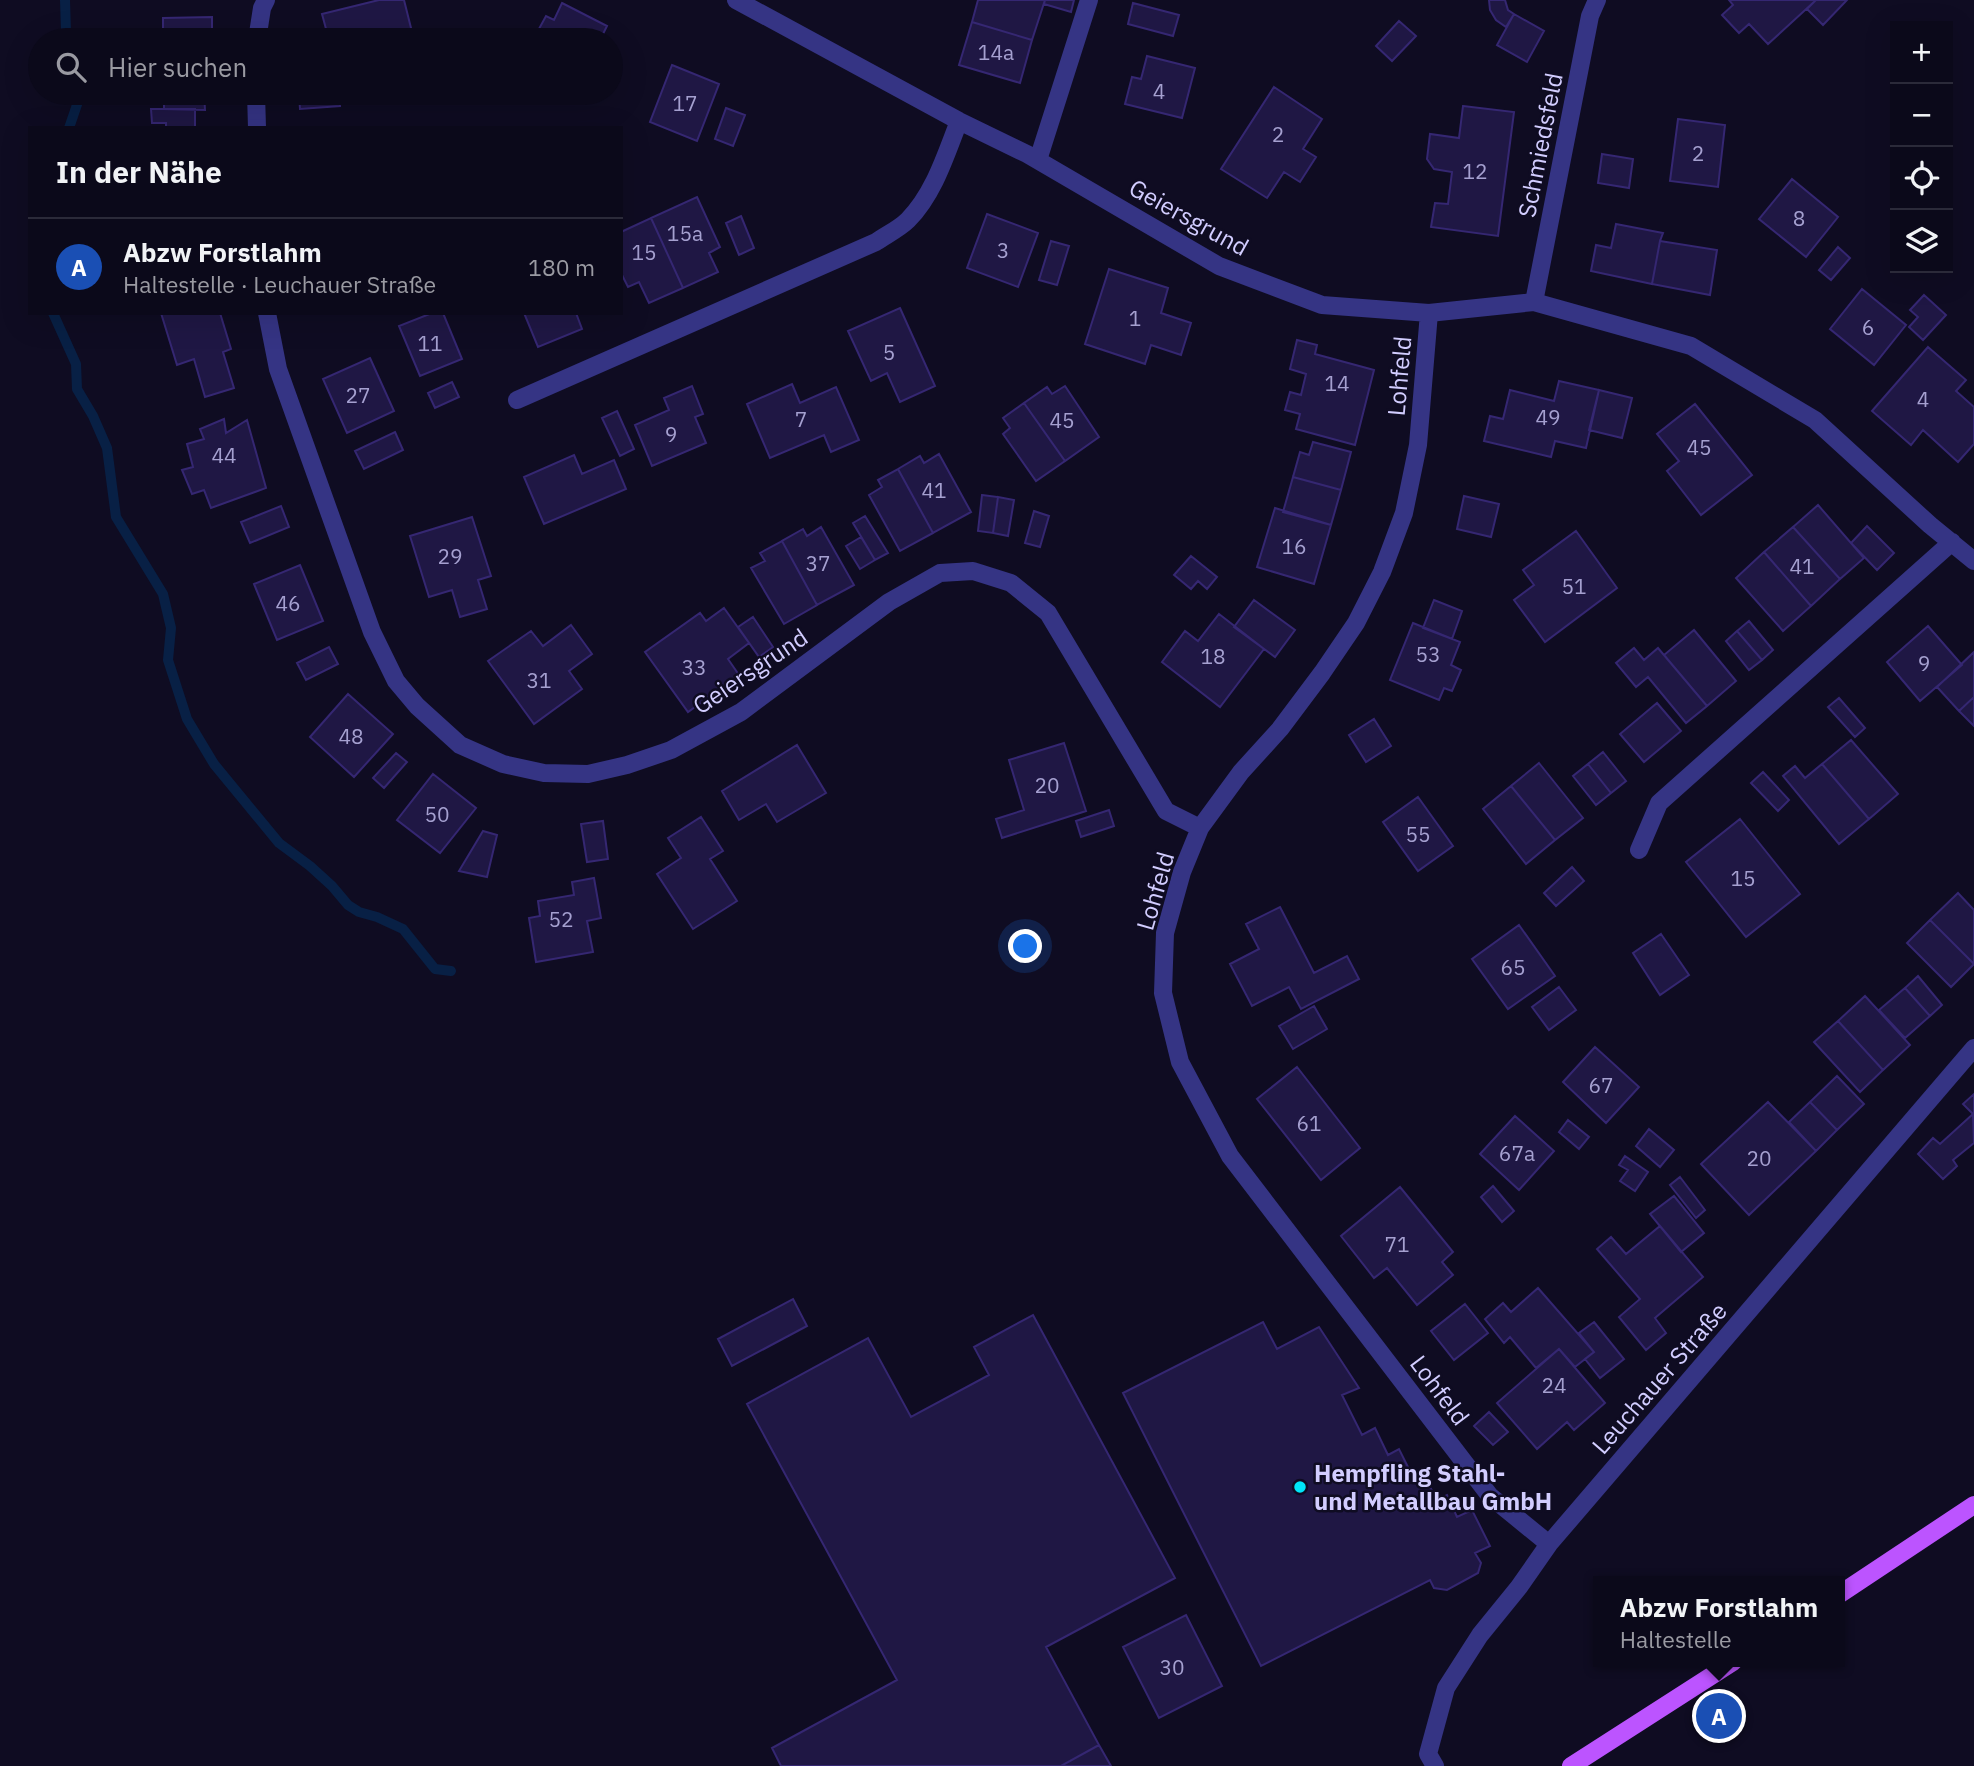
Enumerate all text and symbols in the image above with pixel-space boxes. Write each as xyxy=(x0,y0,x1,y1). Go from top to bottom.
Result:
map controls xyxy=(1890,21,1953,273)
button: + xyxy=(1890,21,1953,84)
search box xyxy=(28,28,623,105)
house number: 14a xyxy=(978,38,1014,66)
icon: search xyxy=(52,48,90,86)
text: Hier suchen xyxy=(108,50,247,84)
street label: Schmiedsfeld xyxy=(1510,70,1570,220)
house number: 4 xyxy=(1153,77,1165,105)
button: − xyxy=(1890,84,1953,147)
house number: 17 xyxy=(672,89,698,117)
house number: 2 xyxy=(1272,120,1284,148)
house number: 2 xyxy=(1692,139,1704,167)
button: locate xyxy=(1890,147,1953,210)
text: In der Nähe xyxy=(56,152,222,191)
house number: 12 xyxy=(1462,157,1488,185)
street label: Geiersgrund xyxy=(1124,171,1254,263)
house number: 8 xyxy=(1793,204,1805,232)
button: layers xyxy=(1890,210,1953,273)
house number: 15a xyxy=(667,219,703,247)
text: Abzw Forstlahm xyxy=(123,235,322,269)
house number: 3 xyxy=(997,236,1009,264)
house number: 15 xyxy=(631,238,657,266)
text: A xyxy=(71,252,87,282)
text: 180 m xyxy=(528,252,595,282)
text: Haltestelle · Leuchauer Straße xyxy=(123,269,436,299)
house number: 1 xyxy=(1129,304,1141,332)
house number: 6 xyxy=(1862,313,1874,341)
house number: 11 xyxy=(417,329,443,357)
street label: Lohfeld xyxy=(1380,335,1418,417)
house number: 5 xyxy=(883,338,895,366)
house number: 14 xyxy=(1324,369,1350,397)
house number: 27 xyxy=(345,381,371,409)
house number: 4 xyxy=(1917,385,1929,413)
house number: 49 xyxy=(1535,403,1561,431)
house number: 7 xyxy=(795,405,807,433)
house number: 45 xyxy=(1049,406,1075,434)
house number: 9 xyxy=(665,420,677,448)
house number: 45 xyxy=(1686,433,1712,461)
house number: 44 xyxy=(211,441,237,469)
house number: 41 xyxy=(921,476,947,504)
house number: 16 xyxy=(1281,532,1307,560)
house number: 29 xyxy=(437,542,463,570)
house number: 37 xyxy=(805,549,831,577)
house number: 41 xyxy=(1789,552,1815,580)
house number: 51 xyxy=(1561,572,1587,600)
house number: 46 xyxy=(275,589,301,617)
street label: Geiersgrund xyxy=(686,621,814,721)
house number: 53 xyxy=(1415,640,1441,668)
house number: 18 xyxy=(1200,642,1226,670)
house number: 9 xyxy=(1918,649,1930,677)
house number: 33 xyxy=(681,653,707,681)
house number: 31 xyxy=(526,666,552,694)
house number: 48 xyxy=(338,722,364,750)
house number: 20 xyxy=(1034,771,1060,799)
house number: 50 xyxy=(424,800,450,828)
house number: 55 xyxy=(1405,820,1431,848)
street label: Lohfeld xyxy=(1129,848,1181,934)
house number: 15 xyxy=(1730,864,1756,892)
house number: 52 xyxy=(548,905,574,933)
your location xyxy=(1008,929,1042,963)
house number: 65 xyxy=(1500,953,1526,981)
house number: 67 xyxy=(1588,1071,1614,1099)
house number: 61 xyxy=(1296,1109,1322,1137)
house number: 67a xyxy=(1499,1139,1535,1167)
house number: 20 xyxy=(1746,1144,1772,1172)
house number: 71 xyxy=(1384,1230,1410,1258)
street label: Leuchauer Straße xyxy=(1584,1295,1734,1461)
street label: Lohfeld xyxy=(1403,1348,1477,1432)
house number: 24 xyxy=(1541,1371,1567,1399)
place label: Hempfling Stahl- und Metallbau GmbH xyxy=(1314,1457,1552,1517)
marker: Hempfling Stahl- und Metallbau GmbH xyxy=(1292,1479,1308,1495)
popup xyxy=(1593,1576,1845,1667)
text: Abzw Forstlahm xyxy=(1620,1590,1818,1624)
text: Haltestelle xyxy=(1620,1624,1732,1654)
house number: 30 xyxy=(1159,1653,1185,1681)
pin: A xyxy=(1696,1690,1742,1742)

